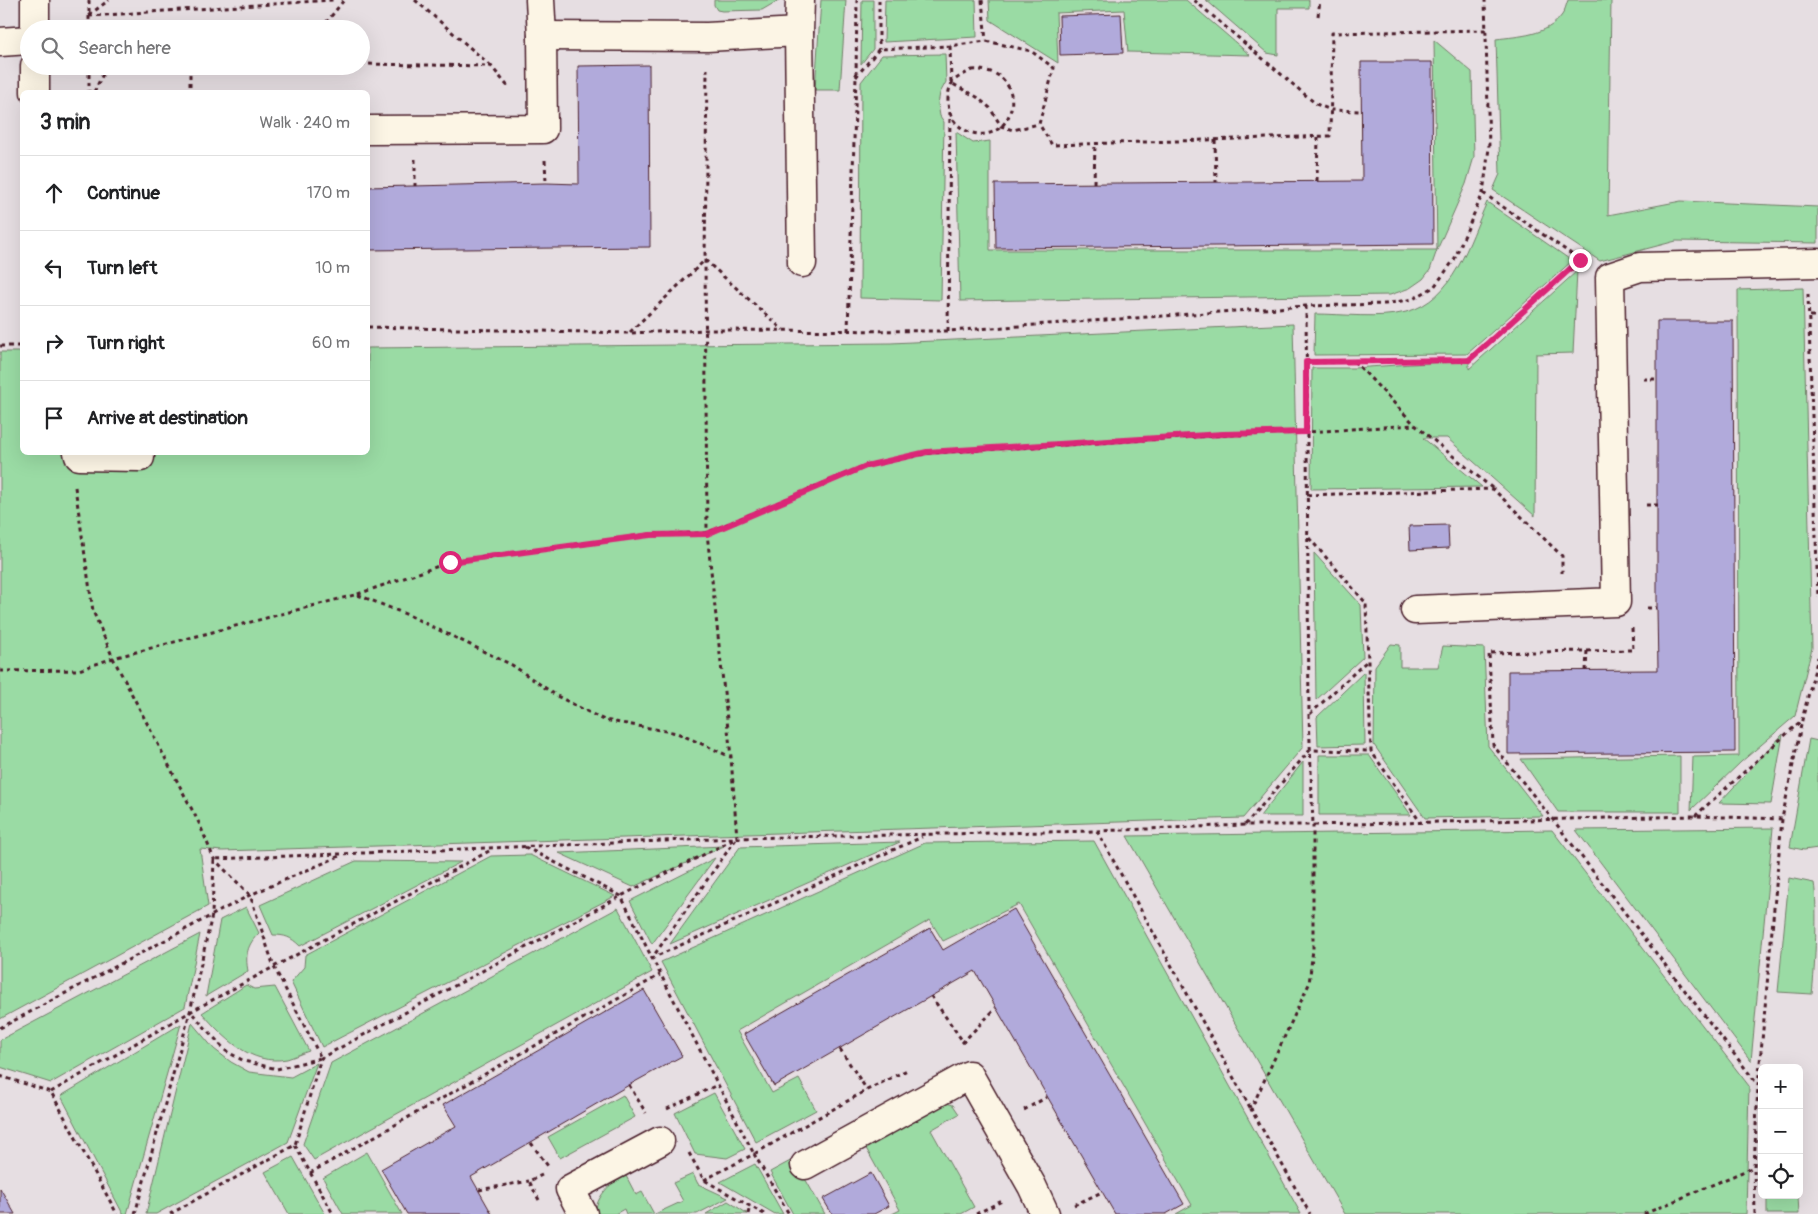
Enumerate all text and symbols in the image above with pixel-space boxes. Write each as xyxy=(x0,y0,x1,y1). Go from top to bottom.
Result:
search box xyxy=(20,20,370,75)
icon: search xyxy=(38,34,66,62)
text: Search here xyxy=(78,36,171,60)
text: 3 min xyxy=(40,109,90,136)
text: Walk · 240 m xyxy=(259,113,350,133)
icon: ahead xyxy=(40,179,68,207)
text: Continue xyxy=(87,181,160,205)
text: 170 m xyxy=(307,183,350,203)
route end xyxy=(1569,249,1592,272)
icon: left xyxy=(40,254,68,282)
text: Turn left xyxy=(87,256,157,280)
text: 10 m xyxy=(315,258,350,278)
icon: right xyxy=(40,329,68,357)
text: Turn right xyxy=(87,331,165,355)
text: 60 m xyxy=(312,333,350,353)
icon: arrive xyxy=(40,404,68,432)
text: Arrive at destination xyxy=(87,406,248,430)
route start xyxy=(439,551,462,574)
map controls xyxy=(1758,1064,1803,1199)
button: + xyxy=(1758,1064,1803,1109)
button: − xyxy=(1758,1109,1803,1154)
button: locate xyxy=(1758,1154,1803,1199)

